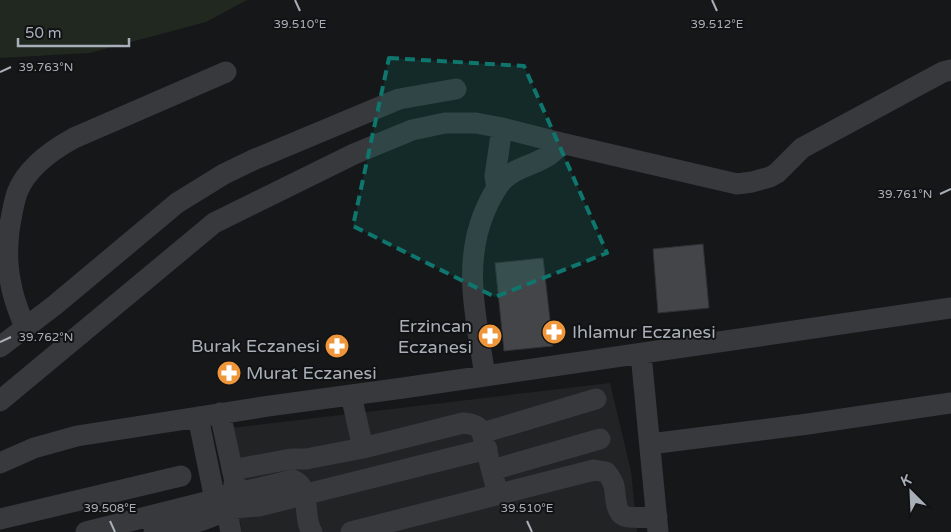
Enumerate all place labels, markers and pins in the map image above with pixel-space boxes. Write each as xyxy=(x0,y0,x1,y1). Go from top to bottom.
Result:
place label: Erzincan Eczanesi xyxy=(398,315,472,358)
pharmacy icon: Ihlamur Eczanesi xyxy=(541,319,567,345)
place label: Ihlamur Eczanesi xyxy=(572,321,716,343)
pharmacy icon: Erzincan Eczanesi xyxy=(477,323,503,349)
pharmacy icon: Burak Eczanesi xyxy=(324,333,350,359)
place label: Burak Eczanesi xyxy=(191,335,320,357)
pharmacy icon: Murat Eczanesi xyxy=(216,360,242,386)
place label: Murat Eczanesi xyxy=(246,362,377,384)

